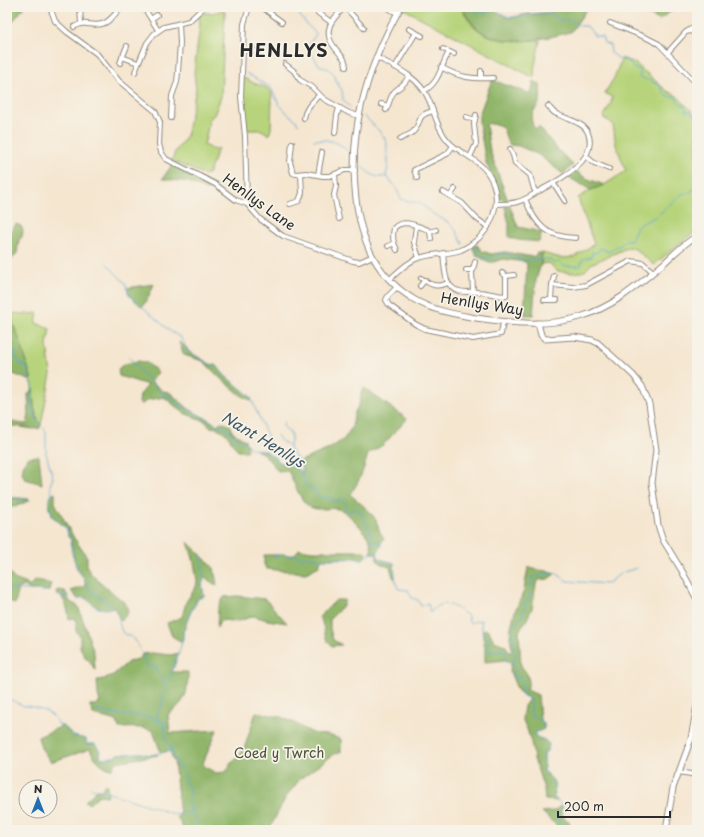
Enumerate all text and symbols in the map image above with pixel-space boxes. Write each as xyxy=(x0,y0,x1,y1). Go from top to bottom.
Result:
district label: HENLLYS xyxy=(240,36,328,63)
street label: Henllys Lane xyxy=(218,168,300,235)
street label: Henllys Way xyxy=(439,287,525,320)
water label: Nant Henllys xyxy=(218,405,311,473)
park label: Coed y Twrch xyxy=(234,742,324,763)
north arrow xyxy=(18,779,58,819)
text: N xyxy=(34,780,43,797)
scale bar xyxy=(558,793,670,819)
text: 200 m xyxy=(564,797,604,815)

